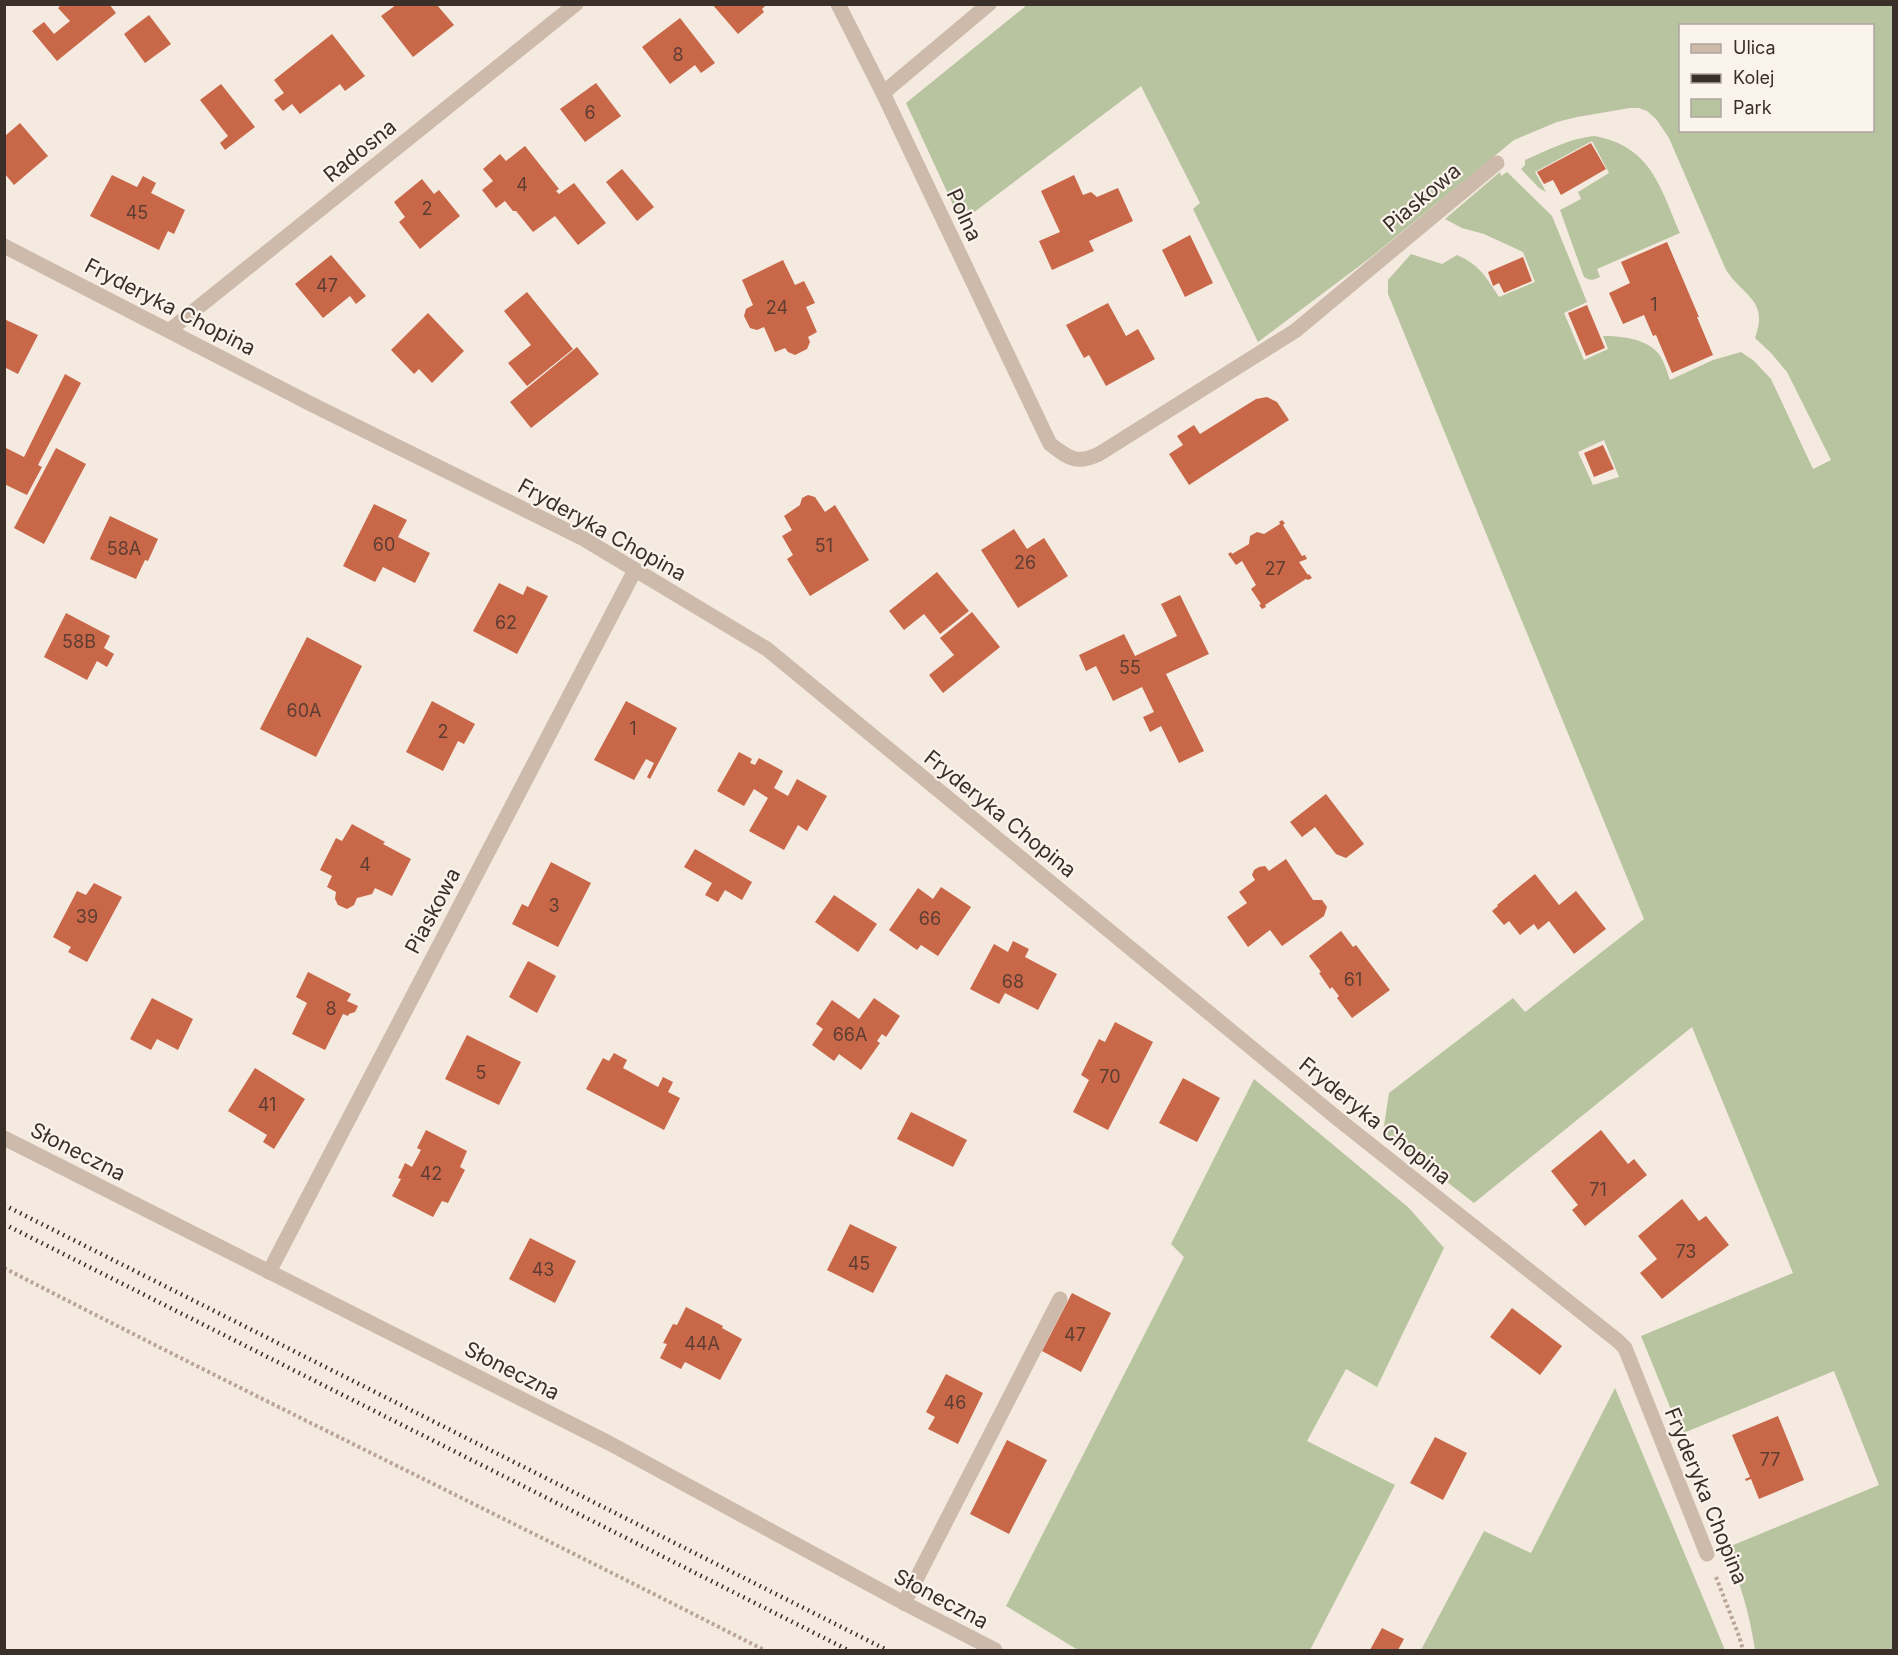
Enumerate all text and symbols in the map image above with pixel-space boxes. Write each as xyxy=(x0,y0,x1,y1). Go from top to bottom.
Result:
legend xyxy=(1679,24,1874,132)
text: Ulica xyxy=(1733,37,1776,58)
house number: 8 xyxy=(672,44,684,65)
text: Kolej xyxy=(1733,67,1774,88)
text: Park xyxy=(1733,97,1772,118)
house number: 6 xyxy=(584,102,596,123)
street label: Radosna xyxy=(318,114,401,187)
street label: Piaskowa xyxy=(1378,158,1466,237)
house number: 4 xyxy=(516,174,528,195)
street label: Polna xyxy=(941,184,987,245)
house number: 2 xyxy=(422,198,432,219)
house number: 45 xyxy=(126,202,148,223)
street label: Fryderyka Chopina xyxy=(81,253,260,360)
house number: 47 xyxy=(316,275,338,296)
house number: 1 xyxy=(1650,294,1658,315)
house number: 24 xyxy=(766,297,788,318)
street label: Fryderyka Chopina xyxy=(514,473,691,586)
house number: 60 xyxy=(373,534,395,555)
house number: 51 xyxy=(815,535,833,556)
house number: 58A xyxy=(107,538,141,559)
house number: 26 xyxy=(1014,552,1036,573)
house number: 27 xyxy=(1264,558,1286,579)
house number: 62 xyxy=(495,612,517,633)
house number: 58B xyxy=(62,631,96,652)
house number: 55 xyxy=(1119,657,1141,678)
house number: 60A xyxy=(287,700,321,721)
house number: 1 xyxy=(629,718,637,739)
house number: 2 xyxy=(438,721,448,742)
street label: Fryderyka Chopina xyxy=(919,745,1081,883)
house number: 4 xyxy=(359,854,371,875)
street label: Piaskowa xyxy=(400,864,466,958)
house number: 3 xyxy=(548,895,560,916)
house number: 39 xyxy=(76,906,98,927)
house number: 66 xyxy=(919,908,941,929)
house number: 61 xyxy=(1344,969,1362,990)
house number: 68 xyxy=(1002,971,1024,992)
house number: 8 xyxy=(325,998,337,1019)
house number: 66A xyxy=(833,1024,867,1045)
street label: Fryderyka Chopina xyxy=(1294,1052,1456,1190)
house number: 5 xyxy=(476,1062,486,1083)
house number: 70 xyxy=(1099,1066,1121,1087)
house number: 41 xyxy=(258,1094,276,1115)
street label: Słoneczna xyxy=(27,1117,130,1186)
house number: 42 xyxy=(420,1163,442,1184)
house number: 71 xyxy=(1589,1179,1607,1200)
house number: 73 xyxy=(1675,1241,1697,1262)
house number: 45 xyxy=(848,1253,870,1274)
house number: 43 xyxy=(532,1259,554,1280)
house number: 47 xyxy=(1064,1324,1086,1345)
house number: 44A xyxy=(684,1333,720,1354)
street label: Słoneczna xyxy=(461,1336,564,1405)
house number: 46 xyxy=(944,1392,966,1413)
street label: Fryderyka Chopina xyxy=(1660,1404,1753,1588)
house number: 77 xyxy=(1760,1449,1780,1470)
street label: Słoneczna xyxy=(890,1563,993,1634)

